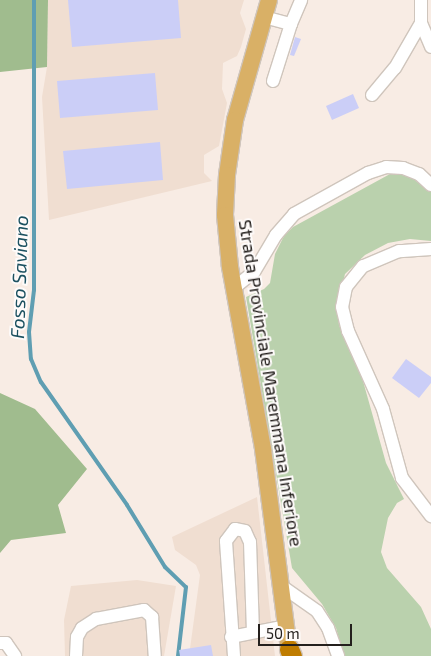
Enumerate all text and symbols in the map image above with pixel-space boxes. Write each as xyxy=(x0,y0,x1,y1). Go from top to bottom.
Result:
water label: Fosso Saviano xyxy=(5,215,33,339)
street label: Strada Provinciale Maremmana Inferiore xyxy=(234,218,308,548)
scale bar xyxy=(261,614,355,646)
text: 50 m xyxy=(266,624,300,642)

